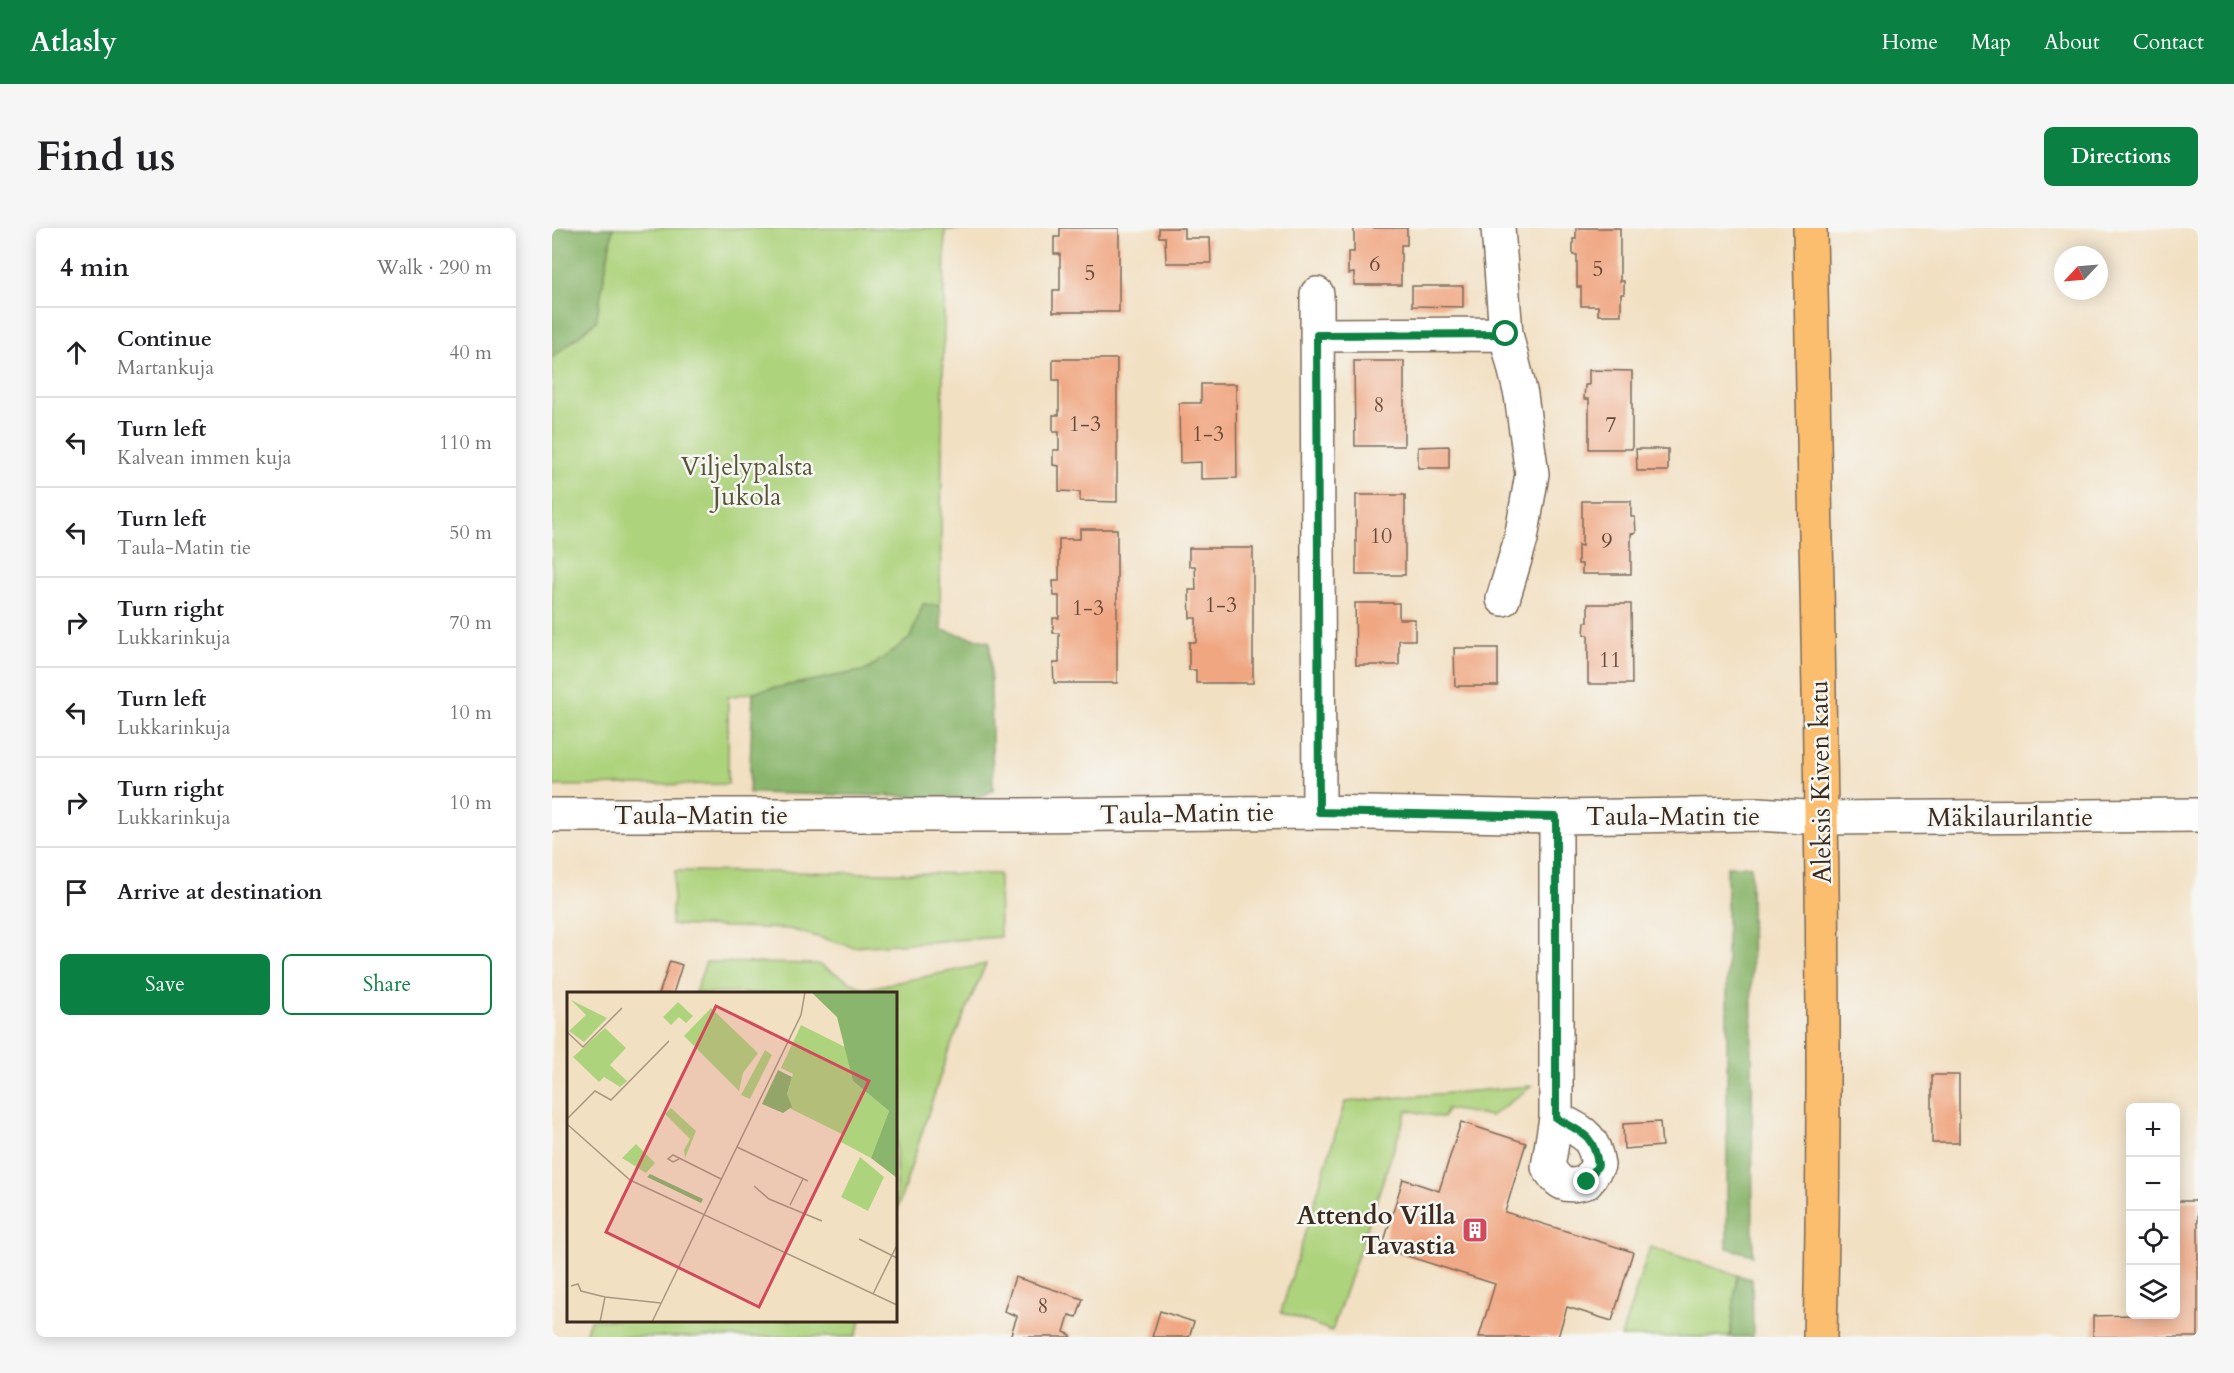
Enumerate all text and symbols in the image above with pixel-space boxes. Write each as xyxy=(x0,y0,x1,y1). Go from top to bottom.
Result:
text: Atlasly xyxy=(30,23,117,61)
text: Home xyxy=(1882,28,1938,57)
text: Map xyxy=(1971,28,2011,57)
text: About xyxy=(2044,28,2100,57)
text: Contact xyxy=(2133,28,2204,57)
button: Directions xyxy=(2044,127,2198,186)
text: Find us xyxy=(36,128,176,185)
north arrow xyxy=(2054,246,2108,300)
house number: 6 xyxy=(1369,249,1381,279)
text: 4 min xyxy=(60,250,129,285)
text: Walk · 290 m xyxy=(377,254,492,281)
house number: 5 xyxy=(1592,254,1604,284)
house number: 5 xyxy=(1084,258,1096,288)
route start xyxy=(1492,320,1518,346)
text: Continue xyxy=(117,324,212,354)
icon: ahead xyxy=(60,336,93,369)
text: 40 m xyxy=(449,339,492,366)
text: Martankuja xyxy=(117,354,214,381)
house number: 8 xyxy=(1373,390,1385,420)
house number: 1-3 xyxy=(1069,409,1101,439)
house number: 7 xyxy=(1605,410,1617,440)
text: Turn left xyxy=(117,414,206,444)
house number: 1-3 xyxy=(1192,419,1224,449)
icon: left xyxy=(60,426,93,459)
text: 110 m xyxy=(439,429,492,456)
text: Kalvean immen kuja xyxy=(117,444,291,471)
park label: Viljelypalsta Jukola xyxy=(681,449,813,514)
text: Turn left xyxy=(117,504,206,534)
icon: left xyxy=(60,516,93,549)
text: 50 m xyxy=(449,519,492,546)
house number: 10 xyxy=(1370,521,1392,551)
house number: 9 xyxy=(1601,526,1613,556)
text: Taula-Matin tie xyxy=(117,534,251,561)
house number: 1-3 xyxy=(1205,590,1237,620)
house number: 1-3 xyxy=(1072,593,1104,623)
text: Turn right xyxy=(117,594,224,624)
icon: right xyxy=(60,606,93,639)
text: 70 m xyxy=(449,609,492,636)
text: Lukkarinkuja xyxy=(117,624,230,651)
house number: 11 xyxy=(1599,645,1621,675)
street label: Aleksis Kiven katu xyxy=(1801,680,1840,884)
text: Turn left xyxy=(117,684,206,714)
icon: left xyxy=(60,696,93,729)
text: 10 m xyxy=(449,699,492,726)
text: Lukkarinkuja xyxy=(117,714,230,741)
text: Turn right xyxy=(117,774,224,804)
icon: right xyxy=(60,786,93,819)
text: 10 m xyxy=(449,789,492,816)
street label: Taula-Matin tie xyxy=(1100,794,1274,833)
street label: Taula-Matin tie xyxy=(614,798,788,833)
street label: Taula-Matin tie xyxy=(1586,799,1760,834)
street label: Mäkilaurilantie xyxy=(1927,800,2093,835)
text: Lukkarinkuja xyxy=(117,804,230,831)
icon: arrive xyxy=(60,876,93,909)
text: Arrive at destination xyxy=(117,877,322,907)
button: Save xyxy=(60,954,270,1015)
button: Share xyxy=(282,954,492,1015)
inset map xyxy=(567,992,897,1322)
map controls xyxy=(2126,1103,2180,1319)
button: + xyxy=(2126,1103,2180,1157)
button: − xyxy=(2126,1157,2180,1211)
route end xyxy=(1573,1168,1599,1194)
place label: Attendo Villa Tavastia xyxy=(1297,1198,1456,1263)
button: locate xyxy=(2126,1211,2180,1265)
building icon: Attendo Villa Tavastia xyxy=(1460,1215,1490,1245)
button: layers xyxy=(2126,1265,2180,1319)
house number: 8 xyxy=(1037,1291,1049,1321)

